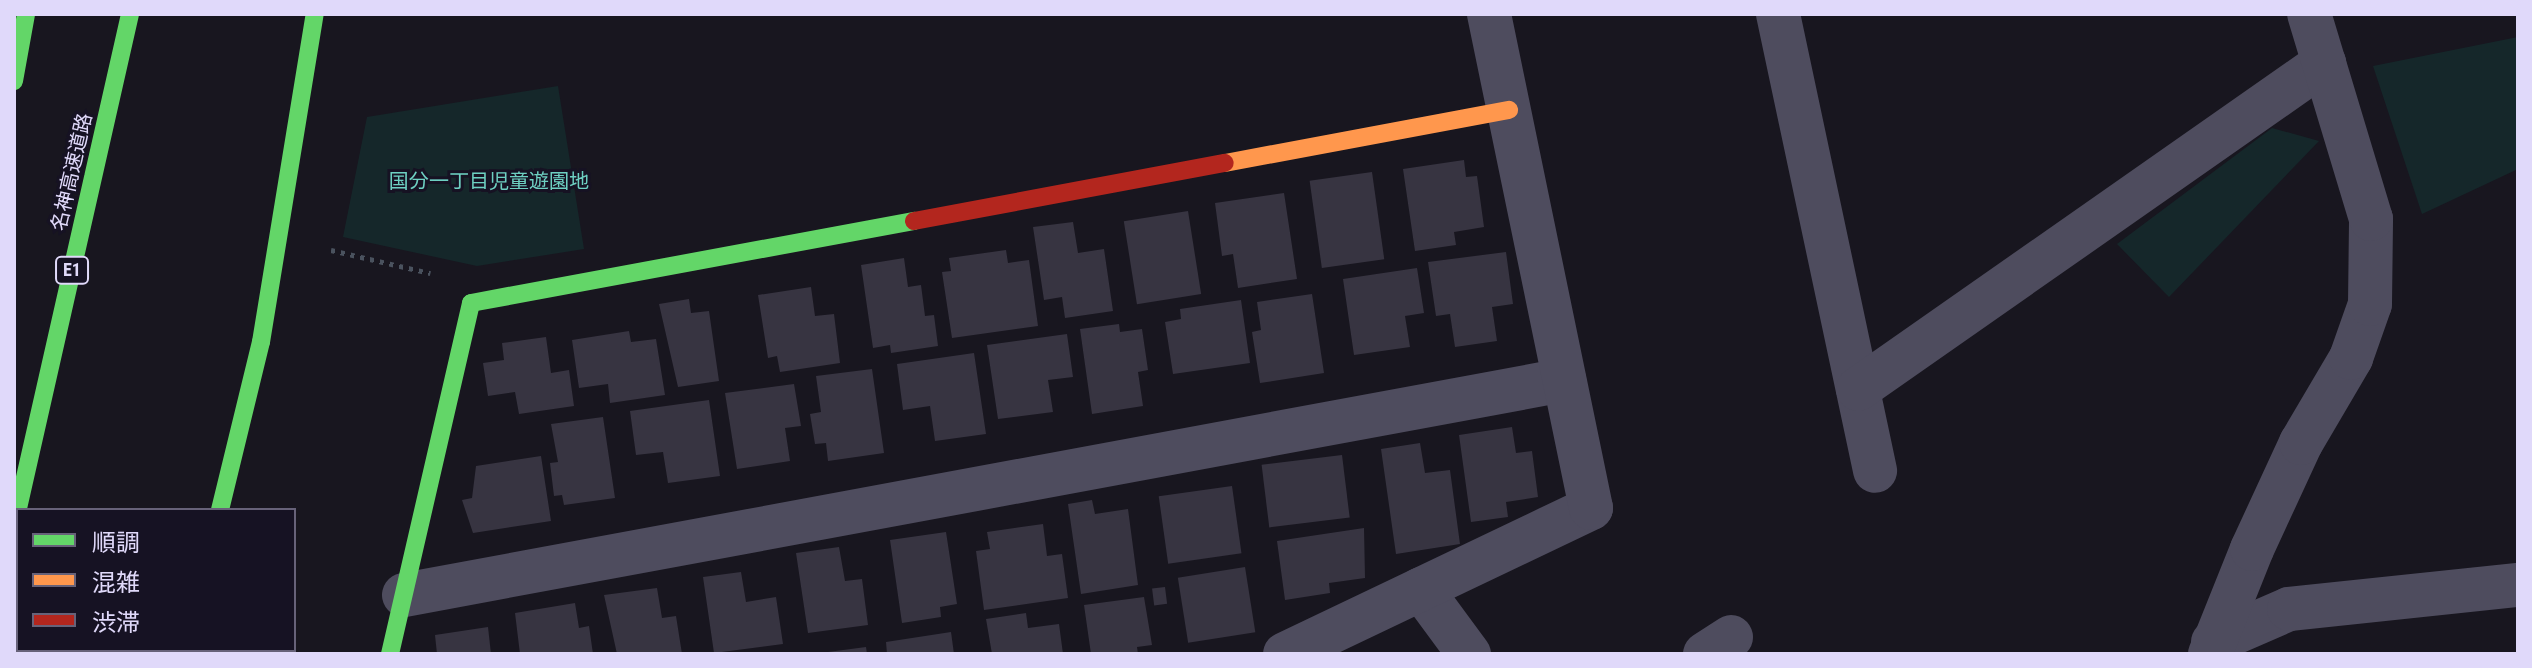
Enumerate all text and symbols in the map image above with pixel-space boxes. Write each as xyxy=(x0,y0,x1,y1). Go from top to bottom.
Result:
street label: 名神高速道路 xyxy=(47,111,97,233)
park label: 国分一丁目児童遊園地 xyxy=(389,169,589,193)
road number: E1 xyxy=(54,256,90,284)
legend xyxy=(16,508,296,652)
text: 順調 xyxy=(92,529,140,557)
text: 混雑 xyxy=(92,569,140,597)
text: 渋滞 xyxy=(92,609,140,637)

